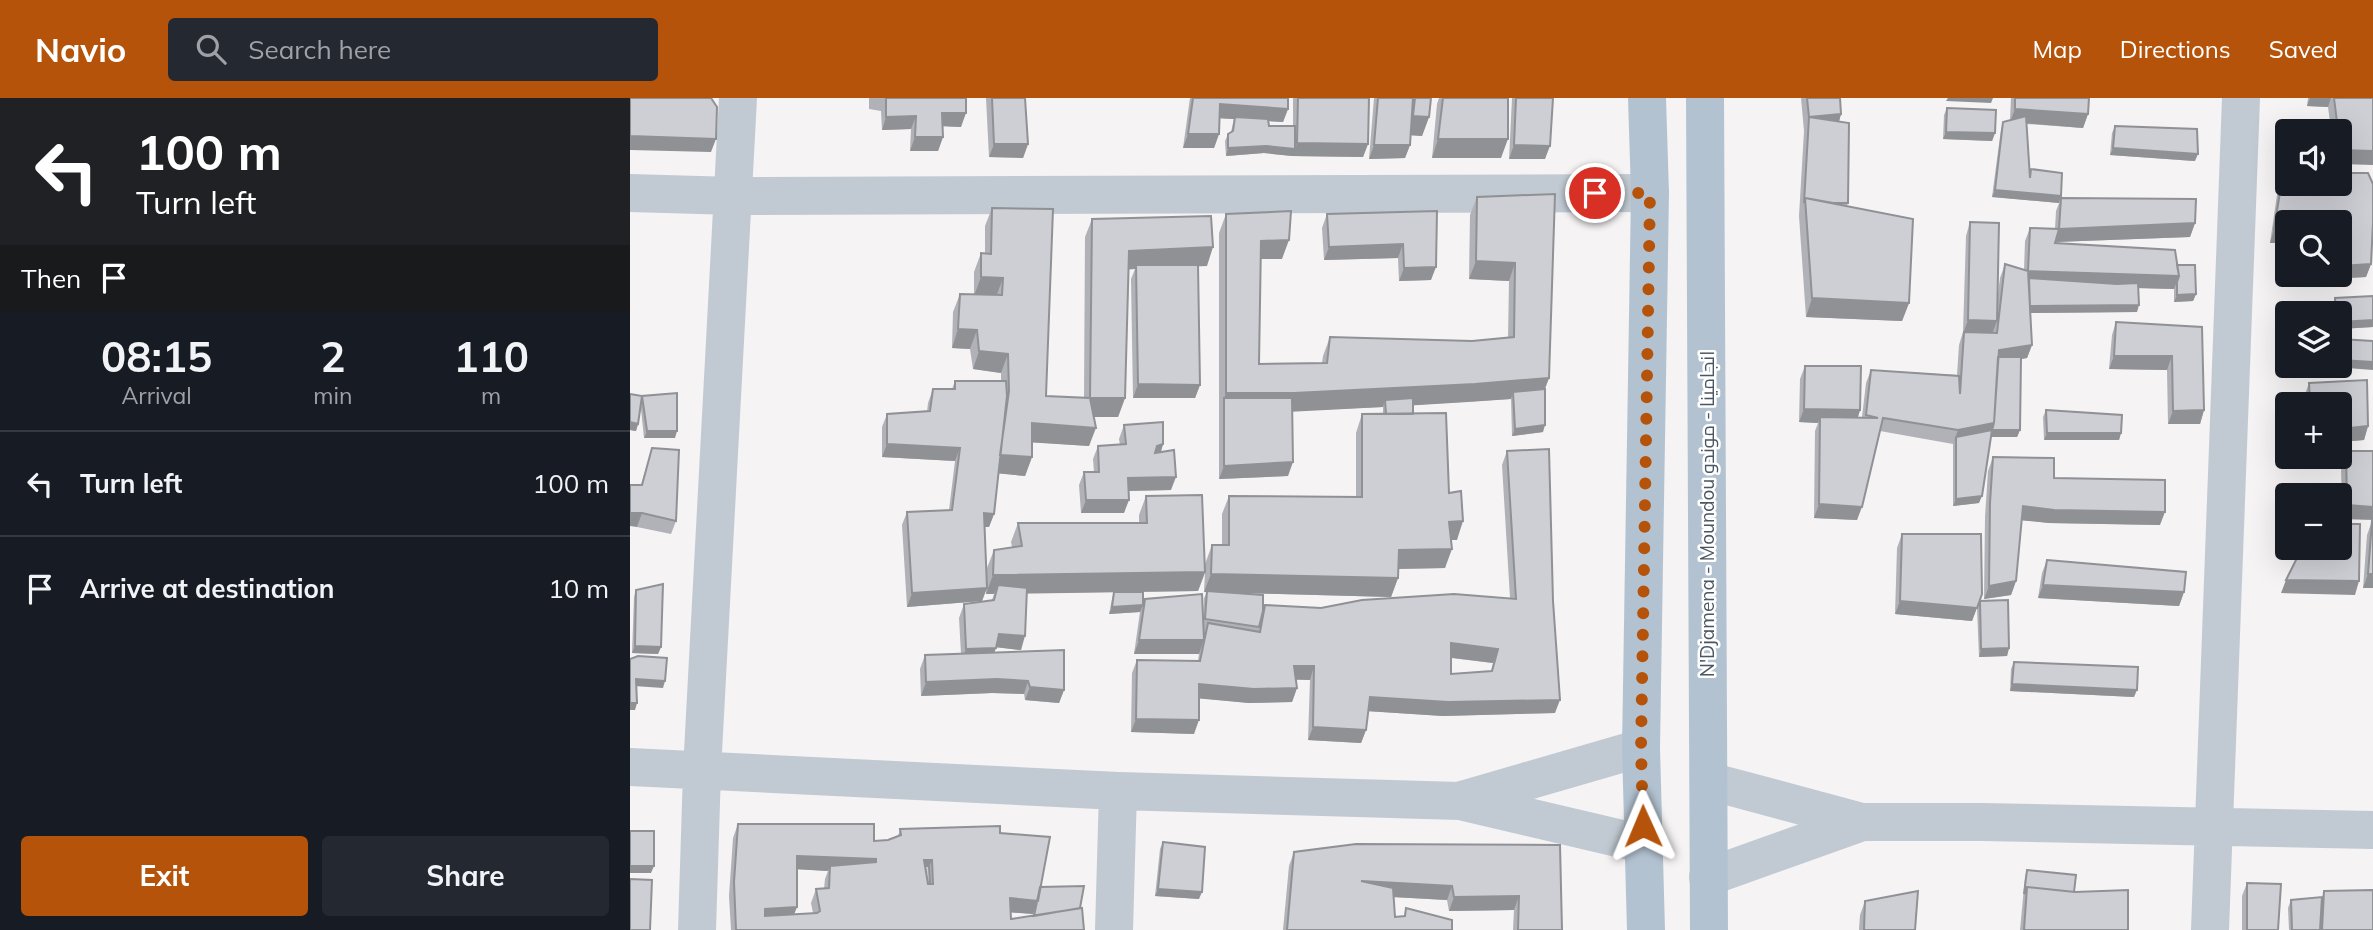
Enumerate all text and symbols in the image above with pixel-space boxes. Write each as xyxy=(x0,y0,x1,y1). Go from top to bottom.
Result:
search box xyxy=(168,18,658,81)
text: Navio xyxy=(35,29,126,70)
icon: search xyxy=(192,30,230,68)
text: Search here xyxy=(248,33,391,66)
text: Map xyxy=(2032,34,2082,64)
text: Directions xyxy=(2120,34,2231,64)
text: Saved xyxy=(2269,34,2338,64)
map controls xyxy=(2275,119,2352,560)
button: sound xyxy=(2275,119,2352,196)
text: 100 m xyxy=(136,121,282,182)
icon: left xyxy=(21,126,112,217)
pin xyxy=(1565,163,1625,223)
icon: arrive xyxy=(1576,174,1614,212)
text: Turn left xyxy=(136,182,256,222)
button: search xyxy=(2275,210,2352,287)
icon: arrive xyxy=(95,259,133,297)
text: Then xyxy=(21,262,81,295)
button: layers xyxy=(2275,301,2352,378)
text: 08:15 xyxy=(101,330,212,383)
text: 2 xyxy=(320,330,345,383)
text: 110 xyxy=(453,330,529,383)
street label: N'Djamena - Moundou انجامينا - موندو xyxy=(1695,351,1719,677)
text: Arrival xyxy=(121,381,192,410)
text: min xyxy=(313,381,352,410)
text: m xyxy=(481,381,501,410)
button: + xyxy=(2275,392,2352,469)
icon: left xyxy=(21,465,59,503)
text: Turn left xyxy=(80,467,182,500)
text: 100 m xyxy=(533,467,609,500)
button: − xyxy=(2275,483,2352,560)
icon: arrive xyxy=(21,570,59,608)
text: Arrive at destination xyxy=(80,572,335,605)
text: 10 m xyxy=(548,572,609,605)
position arrow xyxy=(1606,789,1680,863)
button: Exit xyxy=(21,836,308,916)
button: Share xyxy=(322,836,609,916)

